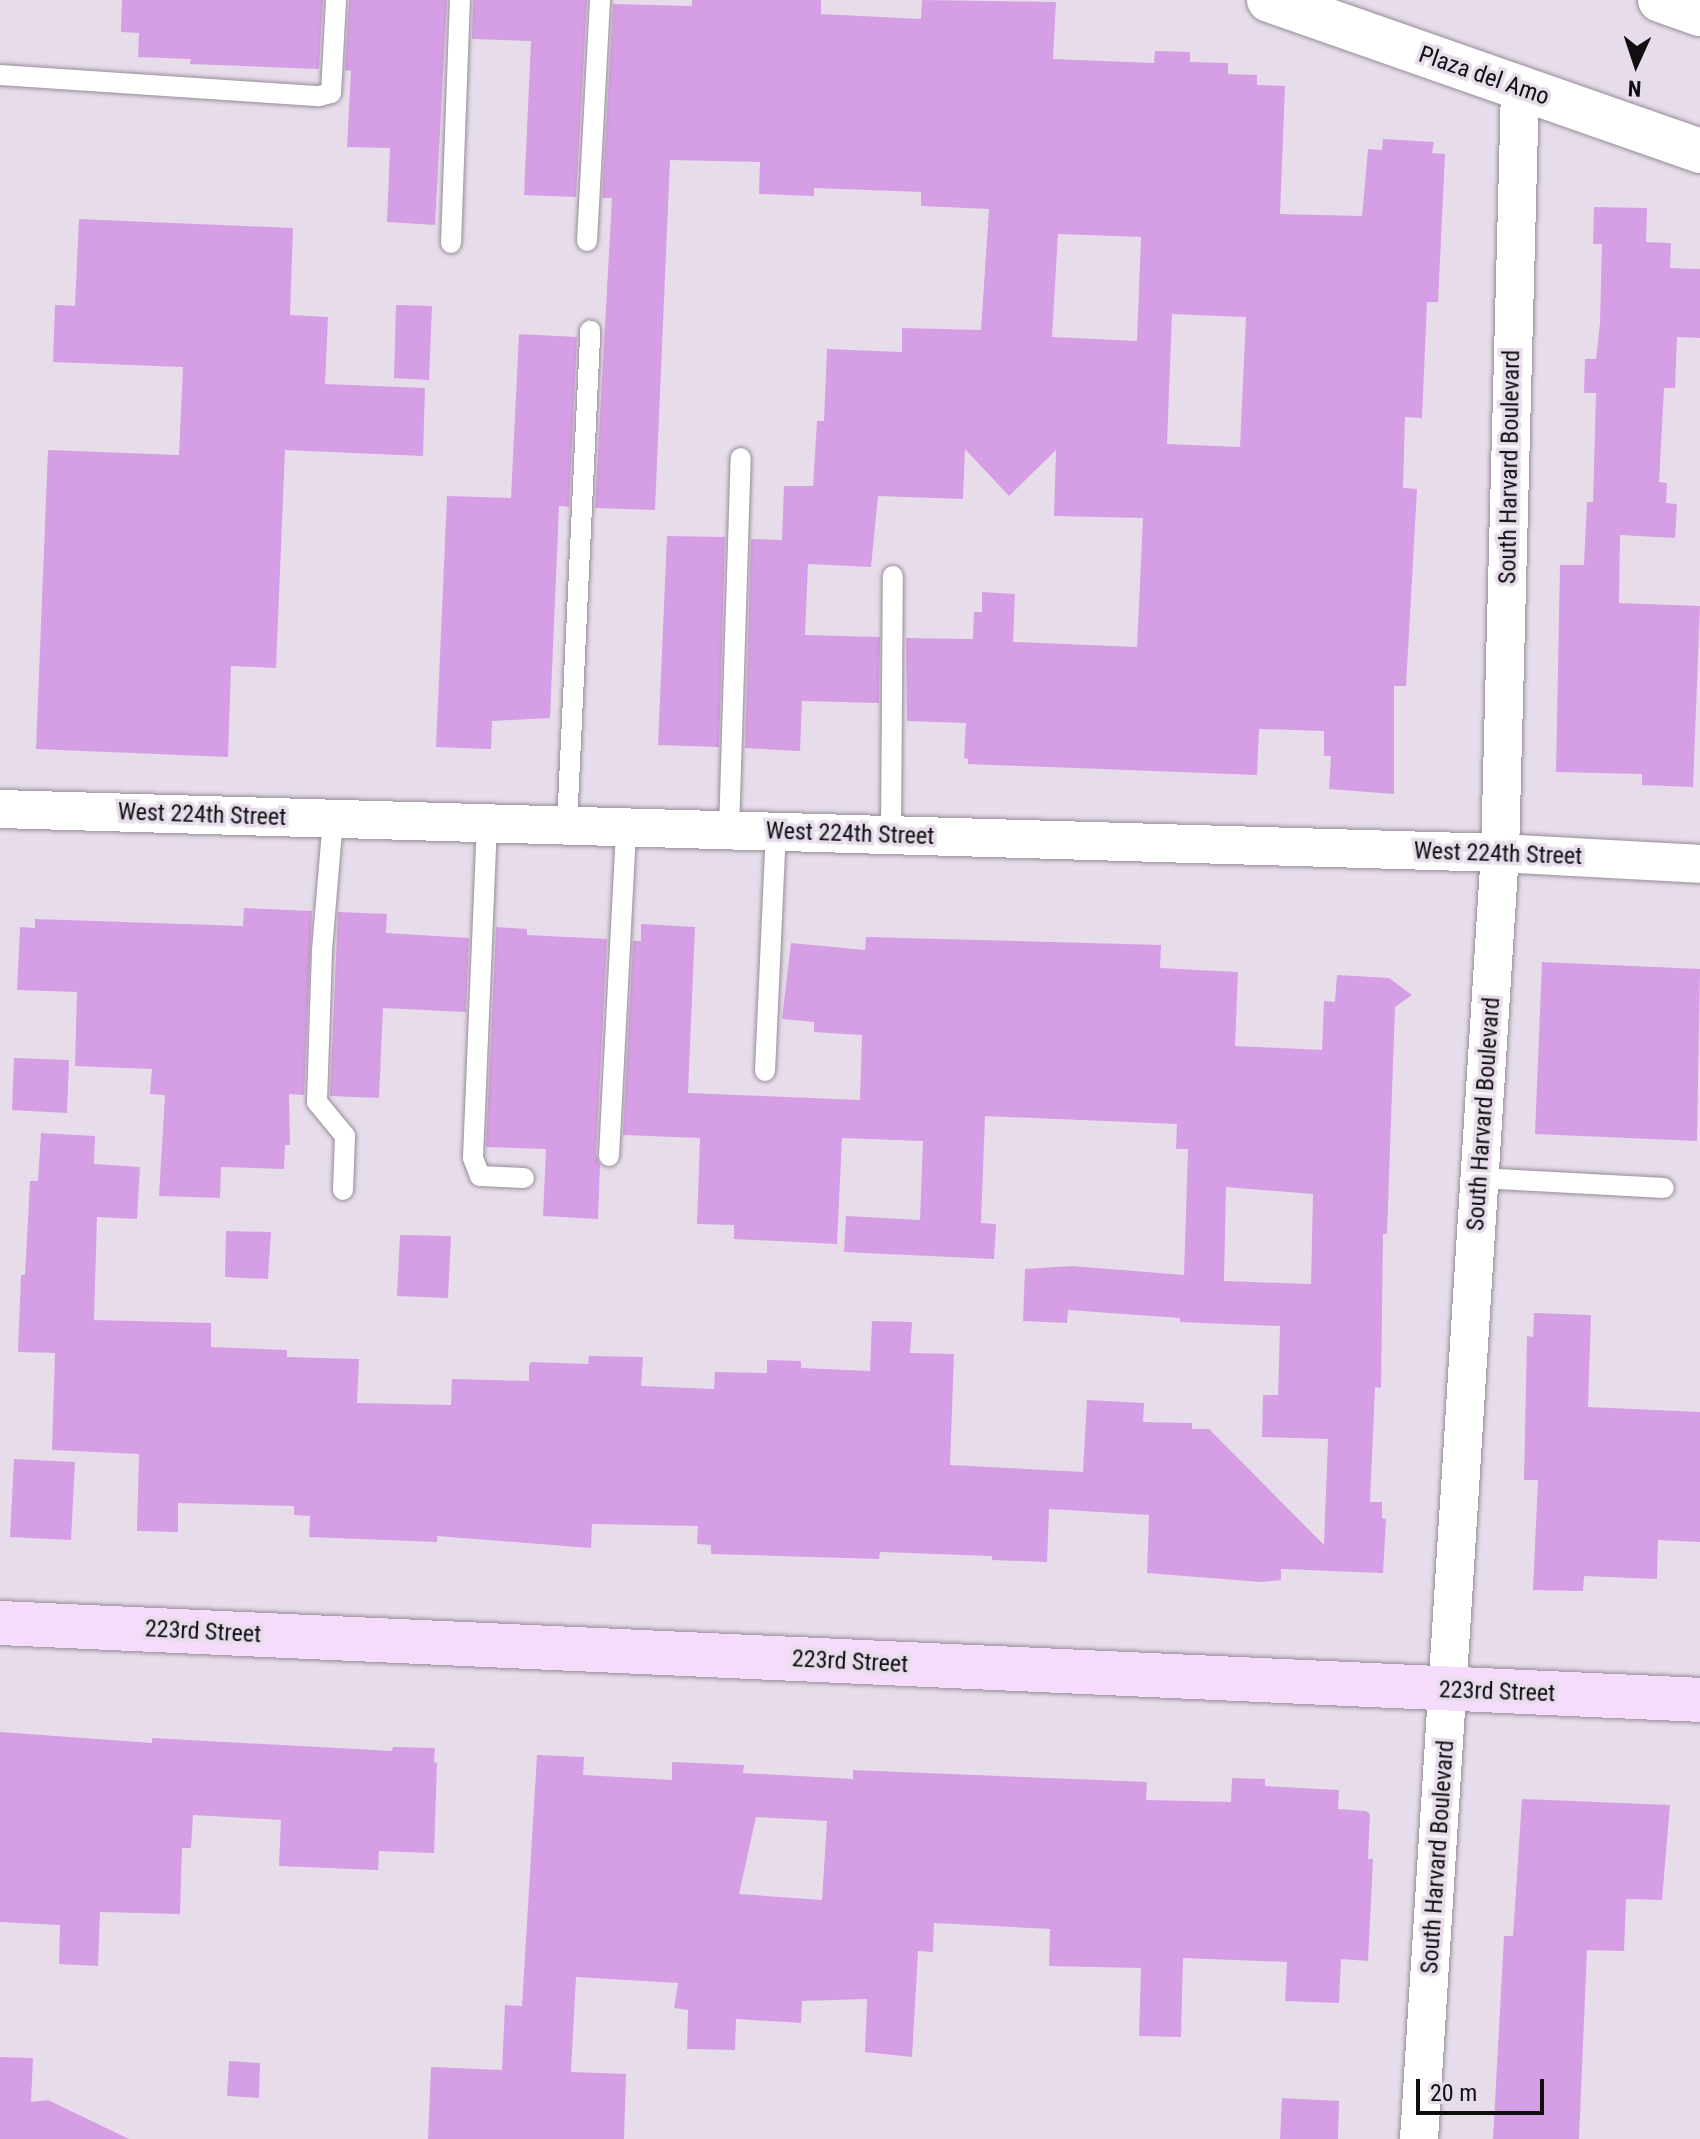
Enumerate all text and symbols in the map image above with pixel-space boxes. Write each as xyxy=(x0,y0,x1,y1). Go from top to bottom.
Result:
north arrow xyxy=(1596,24,1676,104)
street label: Plaza del Amo xyxy=(1415,40,1553,112)
text: N xyxy=(1627,76,1642,101)
street label: South Harvard Boulevard xyxy=(1494,350,1526,584)
street label: West 224th Street xyxy=(117,798,287,832)
street label: West 224th Street xyxy=(765,817,935,851)
street label: West 224th Street xyxy=(1413,837,1583,871)
street label: South Harvard Boulevard xyxy=(1461,996,1507,1232)
street label: 223rd Street xyxy=(144,1615,262,1649)
street label: 223rd Street xyxy=(791,1645,909,1679)
street label: 223rd Street xyxy=(1438,1676,1556,1708)
street label: South Harvard Boulevard xyxy=(1415,1739,1461,1975)
scale bar xyxy=(1420,2063,1548,2113)
text: 20 m xyxy=(1430,2079,1477,2107)

